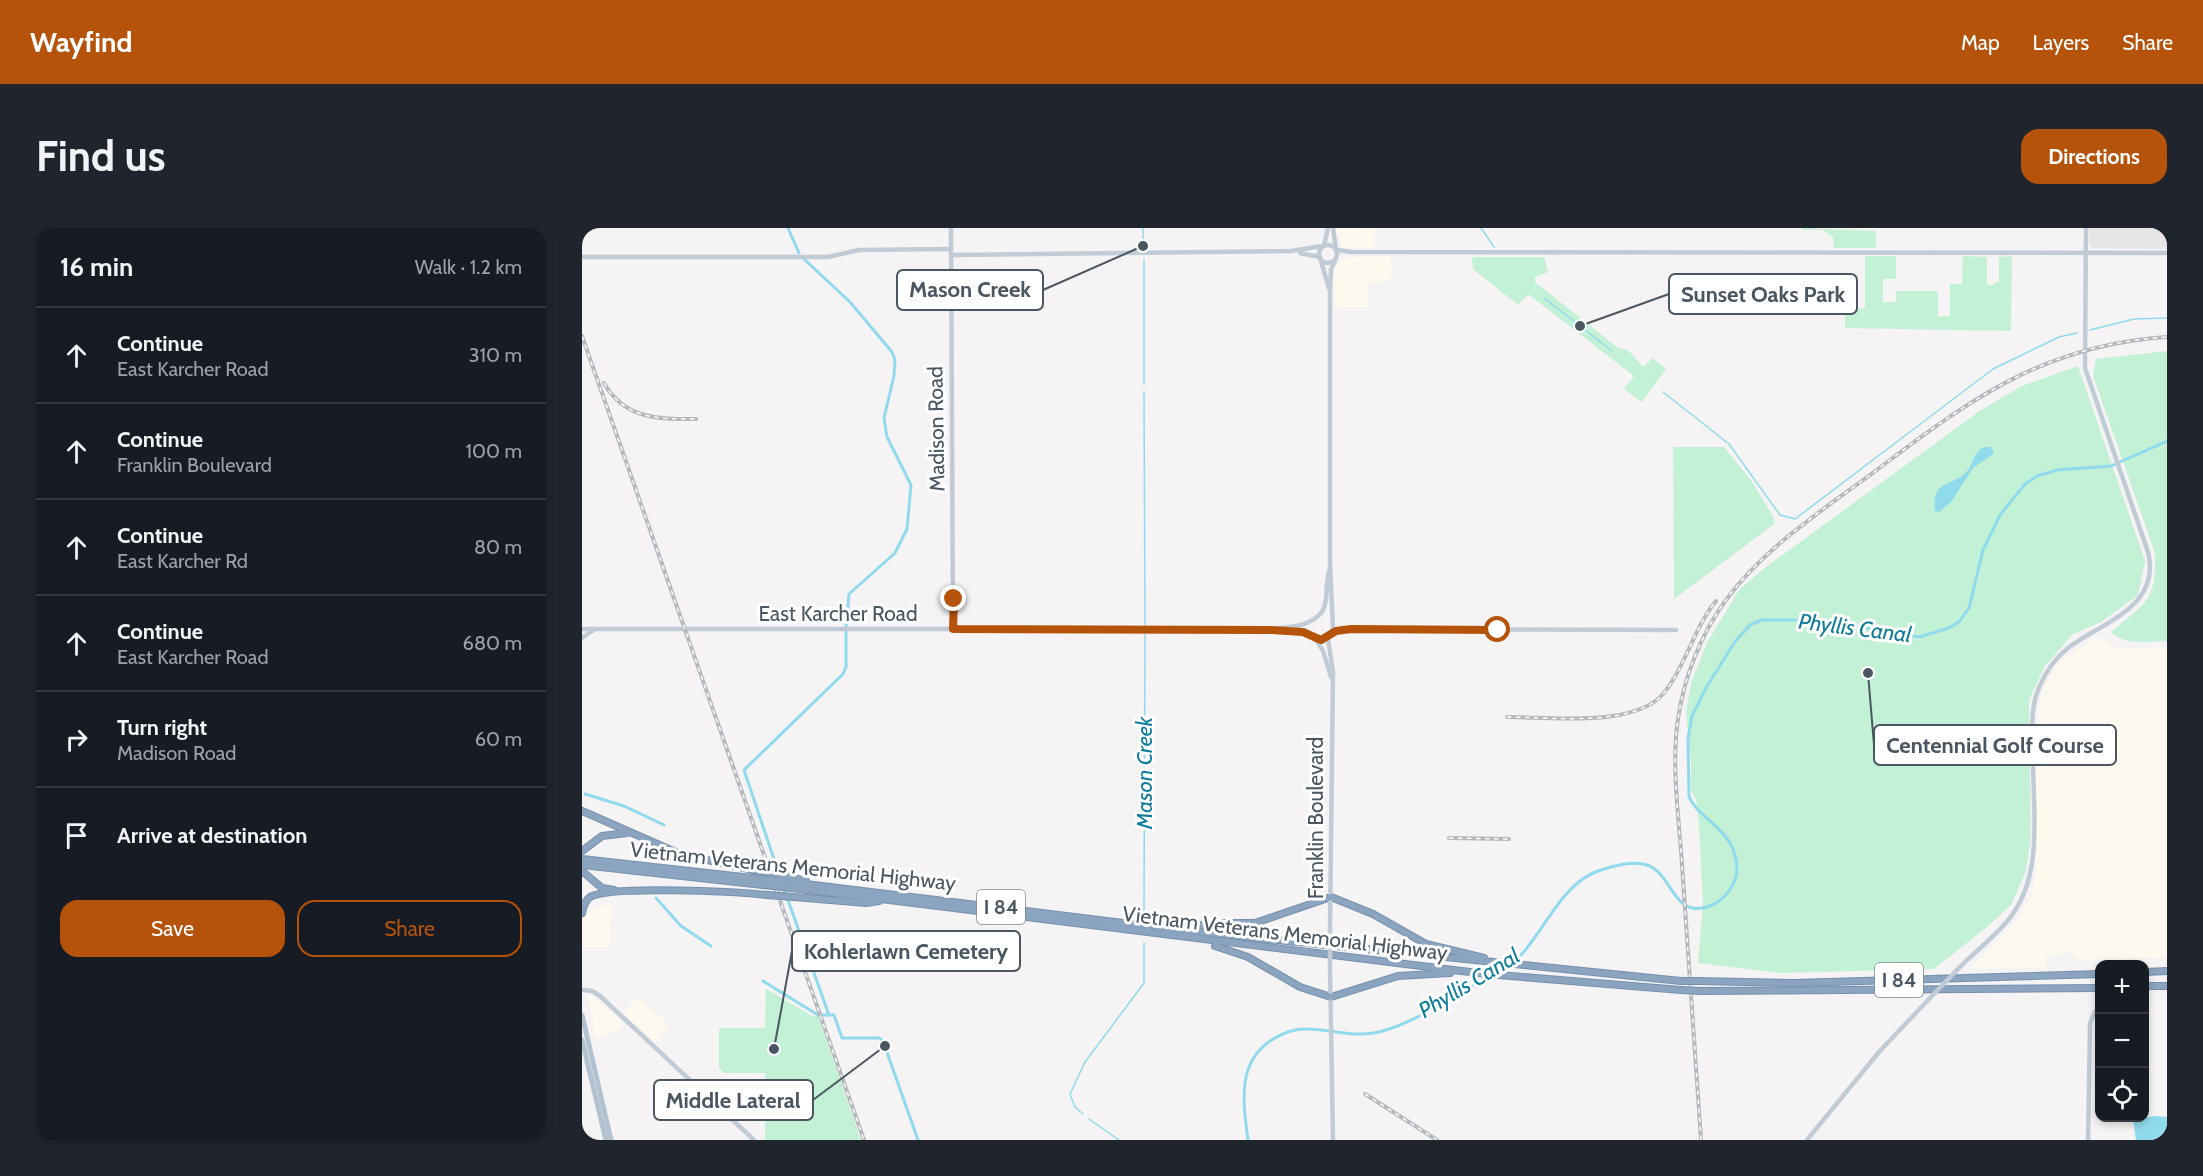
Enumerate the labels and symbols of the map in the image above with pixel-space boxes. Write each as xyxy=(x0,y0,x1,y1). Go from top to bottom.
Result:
callout: Mason Creek xyxy=(897,270,1043,310)
callout: Sunset Oaks Park xyxy=(1669,274,1857,314)
text: Mason Creek xyxy=(909,276,1031,303)
text: Sunset Oaks Park xyxy=(1681,281,1845,308)
street label: Madison Road xyxy=(922,366,950,492)
route end xyxy=(940,585,966,611)
street label: East Karcher Road xyxy=(758,601,918,626)
water label: Phyllis Canal xyxy=(1797,608,1914,648)
route start xyxy=(1484,616,1510,642)
water label: Mason Creek xyxy=(1131,716,1158,830)
callout: Centennial Golf Course xyxy=(1874,725,2116,765)
text: Centennial Golf Course xyxy=(1886,732,2104,759)
street label: Franklin Boulevard xyxy=(1303,737,1328,899)
street label: Vietnam Veterans Memorial Highway xyxy=(629,836,957,896)
road number: I 84 xyxy=(977,890,1025,924)
street label: Vietnam Veterans Memorial Highway xyxy=(1121,901,1449,965)
callout: Kohlerlawn Cemetery xyxy=(792,931,1020,971)
text: Kohlerlawn Cemetery xyxy=(804,938,1008,965)
water label: Phyllis Canal xyxy=(1413,942,1525,1024)
road number: I 84 xyxy=(1875,963,1923,997)
callout: Middle Lateral xyxy=(654,1080,813,1120)
text: Middle Lateral xyxy=(665,1087,801,1114)

